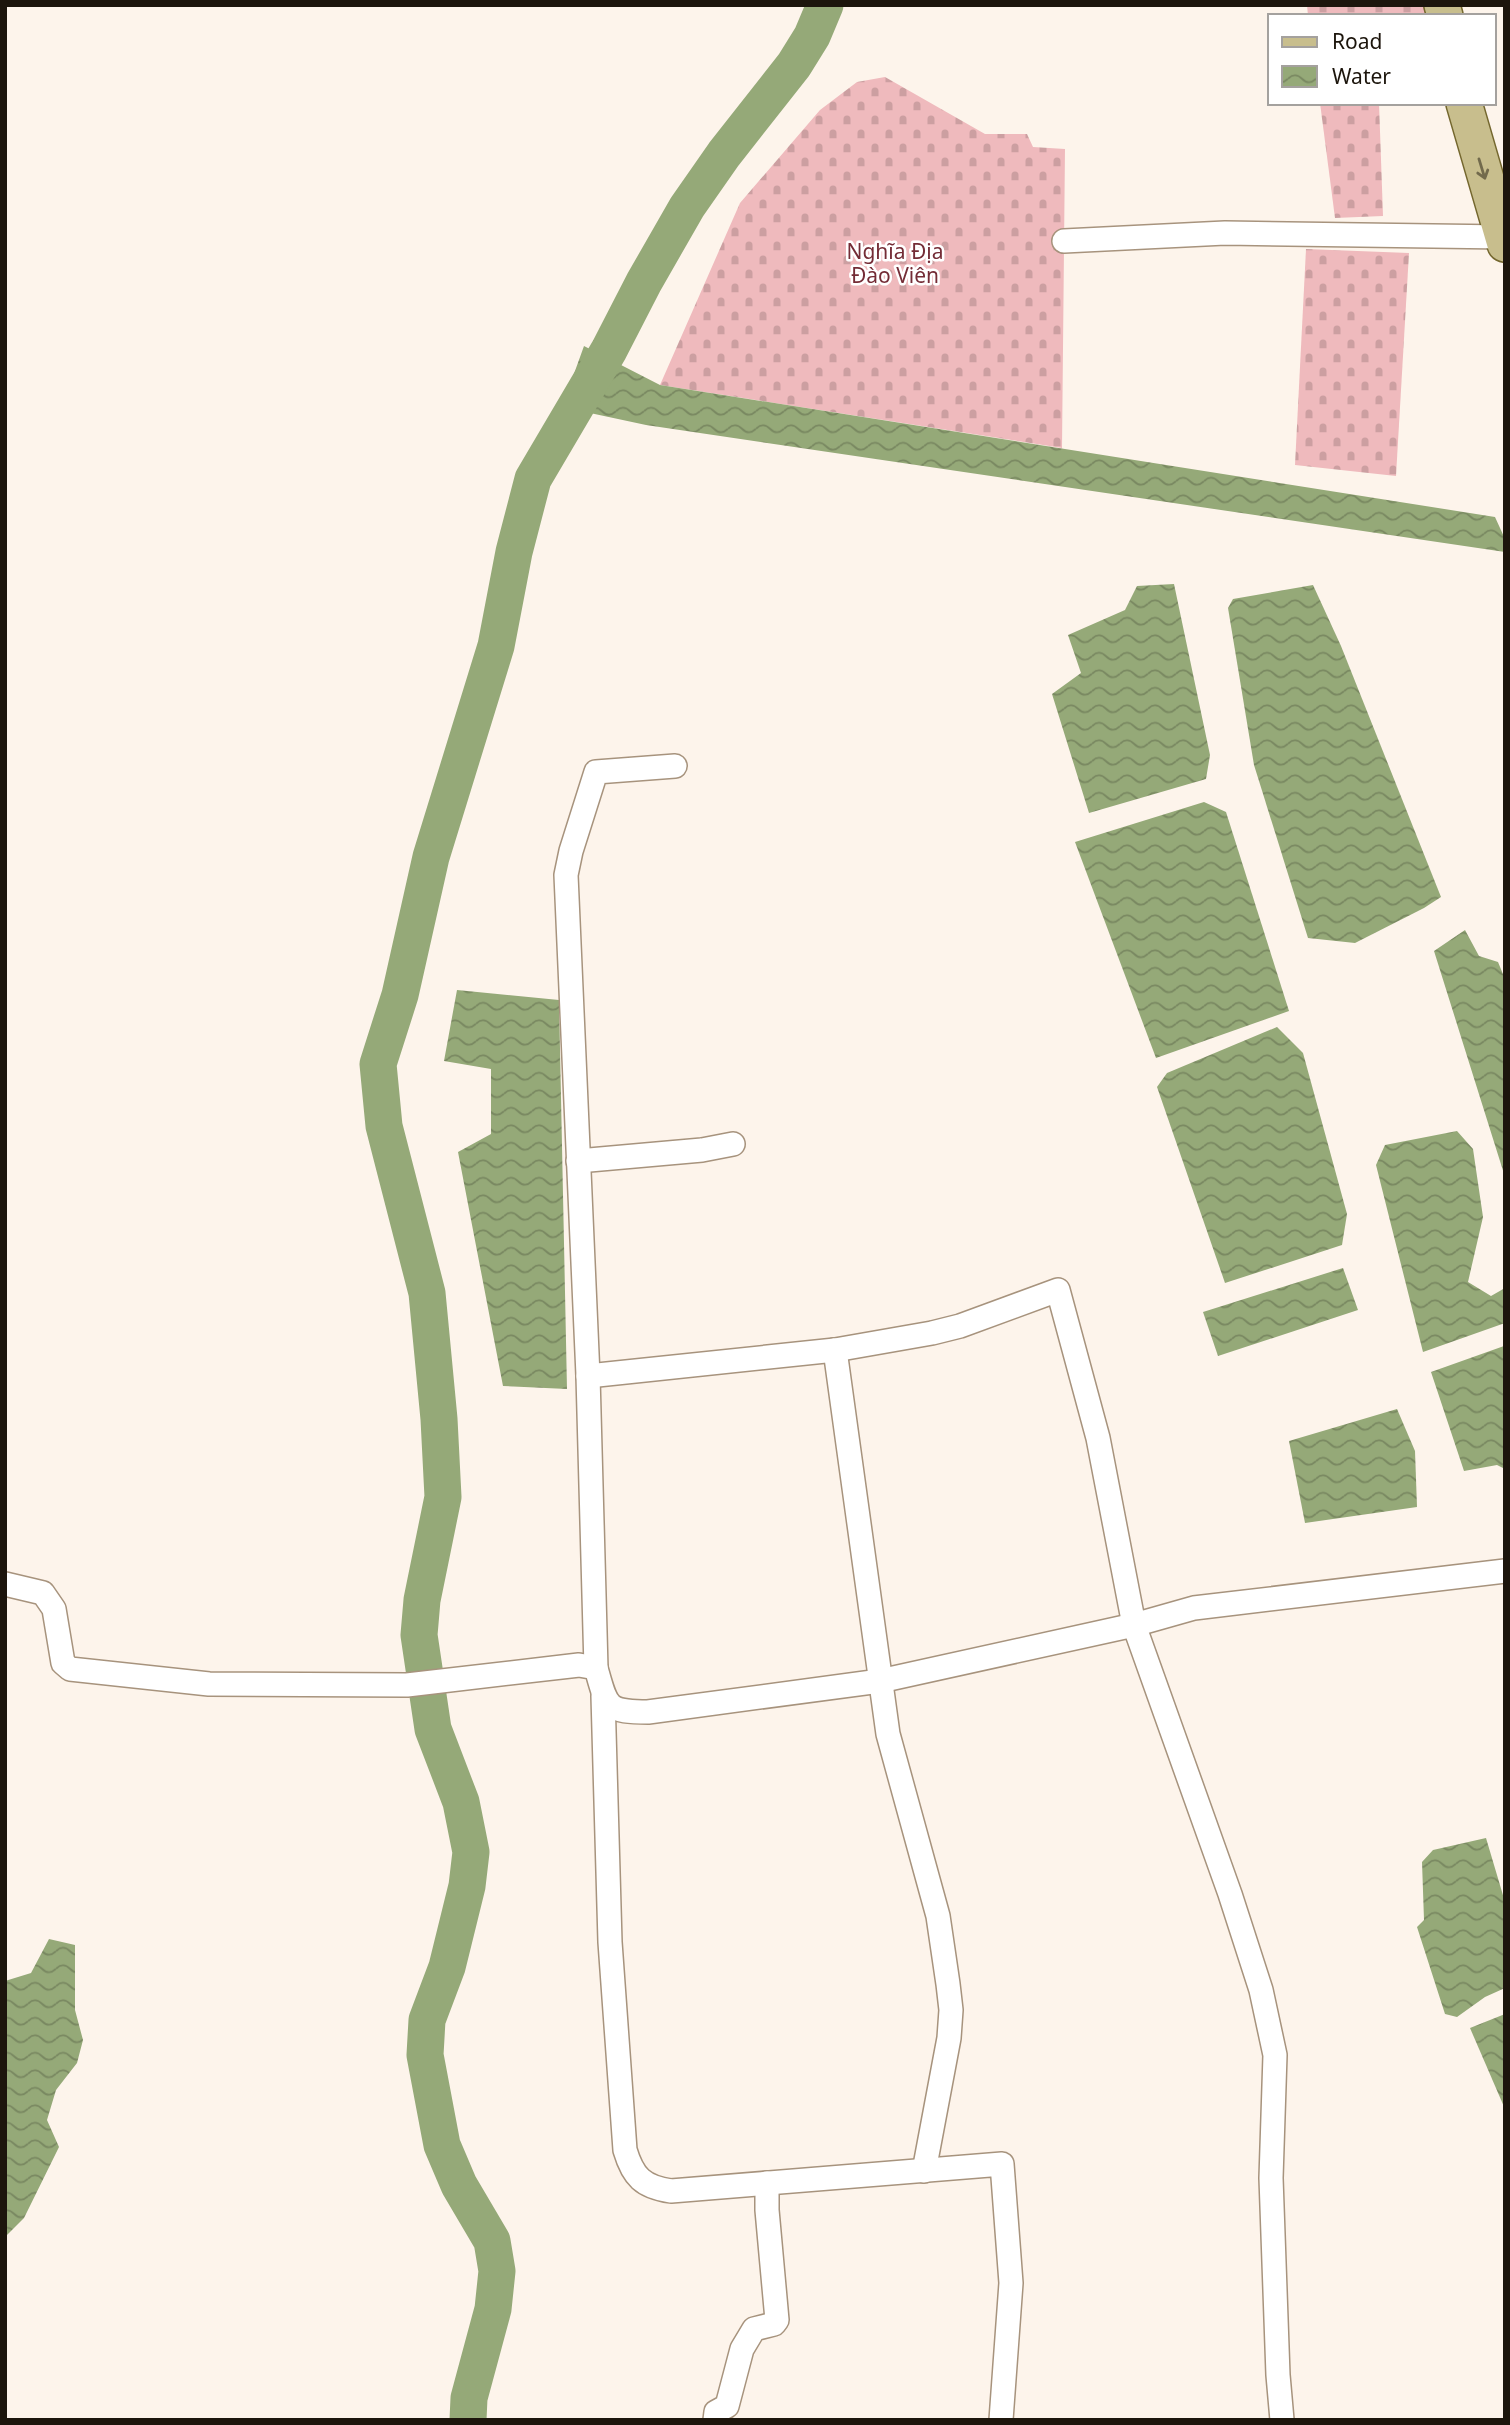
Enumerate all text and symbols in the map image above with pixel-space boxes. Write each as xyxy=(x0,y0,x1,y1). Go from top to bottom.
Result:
legend xyxy=(1268,14,1496,105)
text: Road xyxy=(1332,27,1382,55)
text: Water xyxy=(1332,62,1391,90)
one-way arrow xyxy=(1477,158,1490,180)
park label: Nghĩa Địa Đào Viên xyxy=(846,237,944,289)

